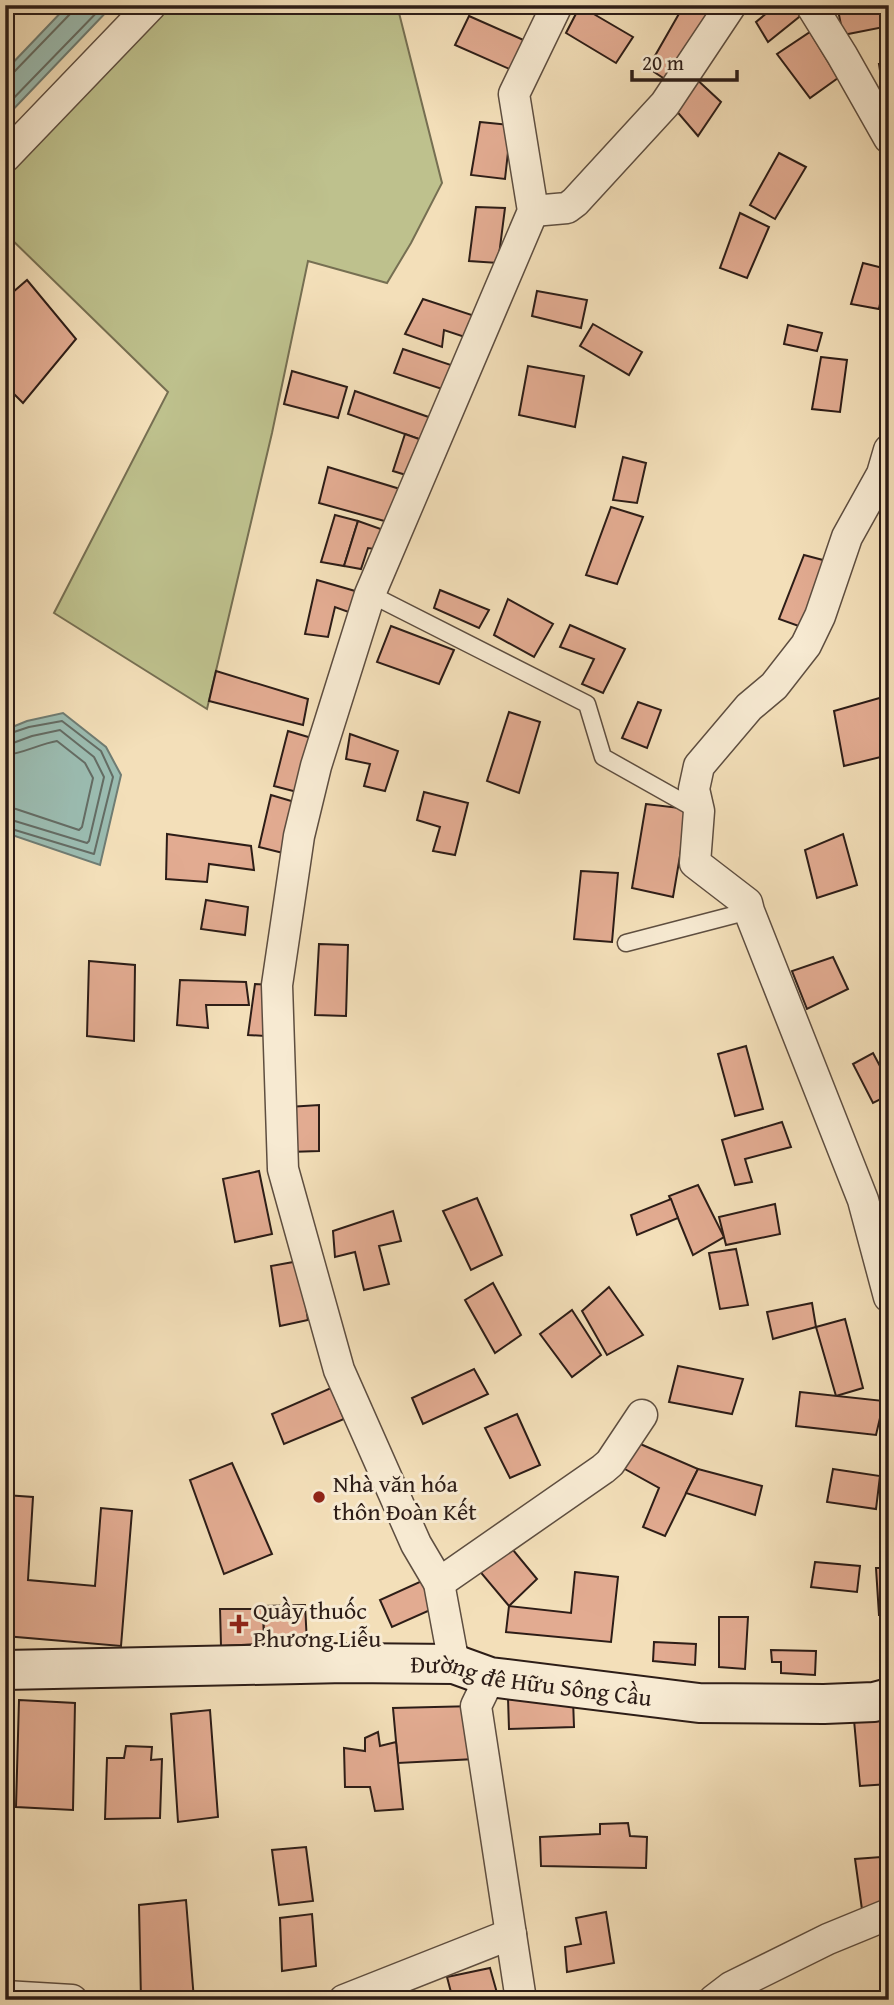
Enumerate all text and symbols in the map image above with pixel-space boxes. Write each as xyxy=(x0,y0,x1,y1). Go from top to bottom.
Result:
scale bar xyxy=(632,38,736,82)
text: 20 m xyxy=(642,47,684,78)
place label: Nhà văn hóa thôn Đoàn Kết xyxy=(333,1466,477,1529)
marker: Nhà văn hóa thôn Đoàn Kết xyxy=(311,1489,327,1505)
place label: Quầy thuốc Phương Liễu xyxy=(253,1593,381,1656)
marker: Quầy thuốc Phương Liễu xyxy=(231,1616,247,1632)
street label: Đường đê Hữu Sông Cầu xyxy=(410,1646,654,1714)

